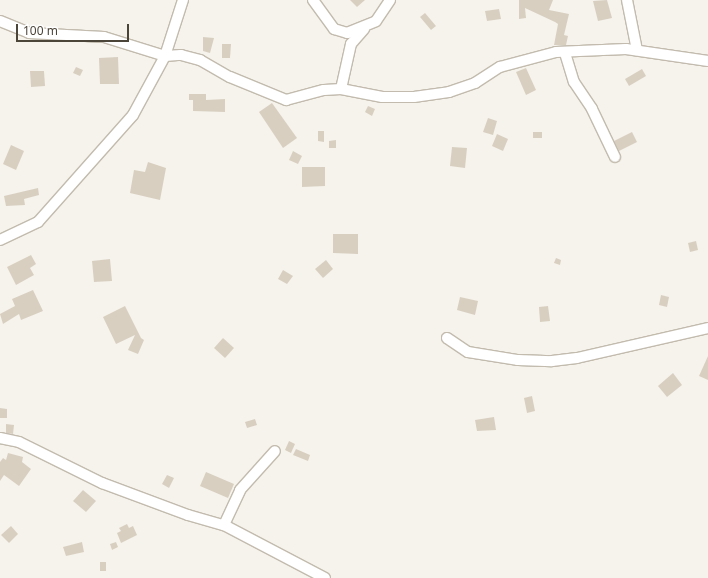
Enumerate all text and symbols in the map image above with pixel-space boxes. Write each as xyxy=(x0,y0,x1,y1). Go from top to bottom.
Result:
scale bar xyxy=(18,16,131,42)
text: 100 m xyxy=(23,22,58,39)

